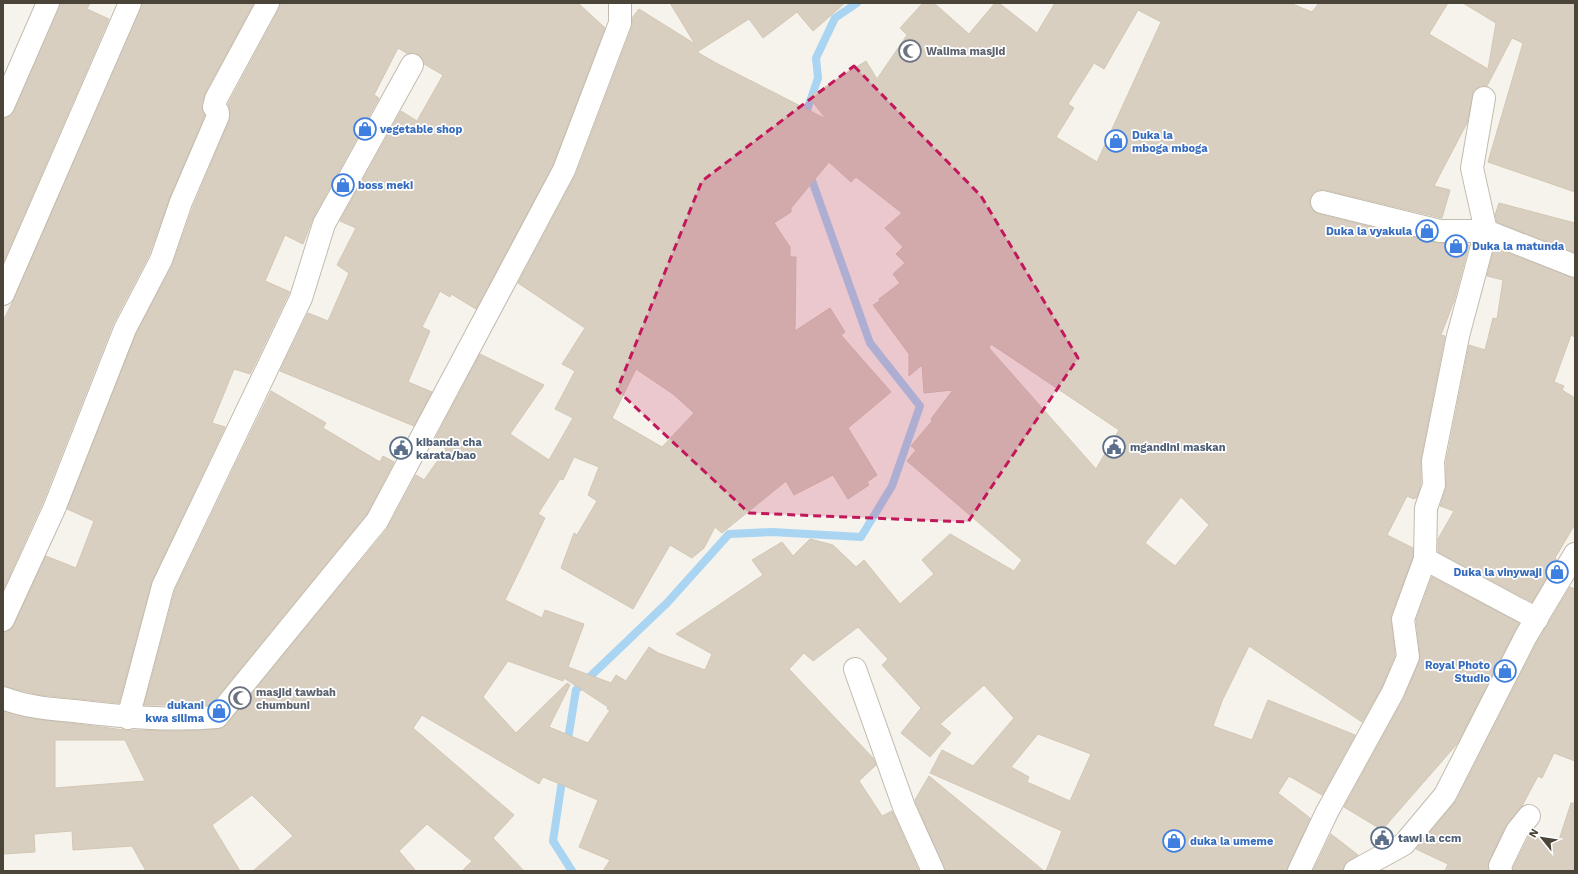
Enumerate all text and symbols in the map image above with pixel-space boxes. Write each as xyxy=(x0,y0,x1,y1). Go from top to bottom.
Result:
mosque icon: Walima masjid xyxy=(897,38,923,64)
place label: Walima masjid xyxy=(926,45,1005,58)
shop icon: vegetable shop xyxy=(352,116,378,142)
place label: vegetable shop xyxy=(379,123,462,136)
shop icon: Duka la mboga mboga xyxy=(1103,128,1129,154)
place label: Duka la mboga mboga xyxy=(1132,129,1208,155)
shop icon: boss meki xyxy=(330,172,356,198)
place label: boss meki xyxy=(358,179,413,192)
shop icon: Duka la vyakula xyxy=(1414,218,1440,244)
place label: Duka la vyakula xyxy=(1326,225,1413,238)
shop icon: Duka la matunda xyxy=(1443,233,1469,259)
place label: Duka la matunda xyxy=(1472,240,1565,253)
public building icon: mgandini maskan xyxy=(1101,434,1127,460)
public building icon: kibanda cha karata/bao xyxy=(388,435,414,461)
place label: kibanda cha karata/bao xyxy=(416,436,482,462)
place label: mgandini maskan xyxy=(1130,441,1226,454)
shop icon: Duka la vinywaji xyxy=(1544,559,1570,585)
place label: Duka la vinywaji xyxy=(1453,566,1542,579)
shop icon: Royal Photo Studio xyxy=(1492,658,1518,684)
place label: Royal Photo Studio xyxy=(1425,659,1490,685)
mosque icon: masjid tawbah chumbuni xyxy=(227,685,253,711)
place label: masjid tawbah chumbuni xyxy=(256,686,336,712)
shop icon: dukani kwa silima xyxy=(206,698,232,724)
place label: dukani kwa silima xyxy=(145,699,205,725)
north arrow xyxy=(1522,818,1562,858)
public building icon: tawi la ccm xyxy=(1369,825,1395,851)
text: N xyxy=(1526,826,1541,840)
shop icon: duka la umeme xyxy=(1161,828,1187,854)
place label: tawi la ccm xyxy=(1398,832,1461,845)
place label: duka la umeme xyxy=(1190,835,1273,848)

